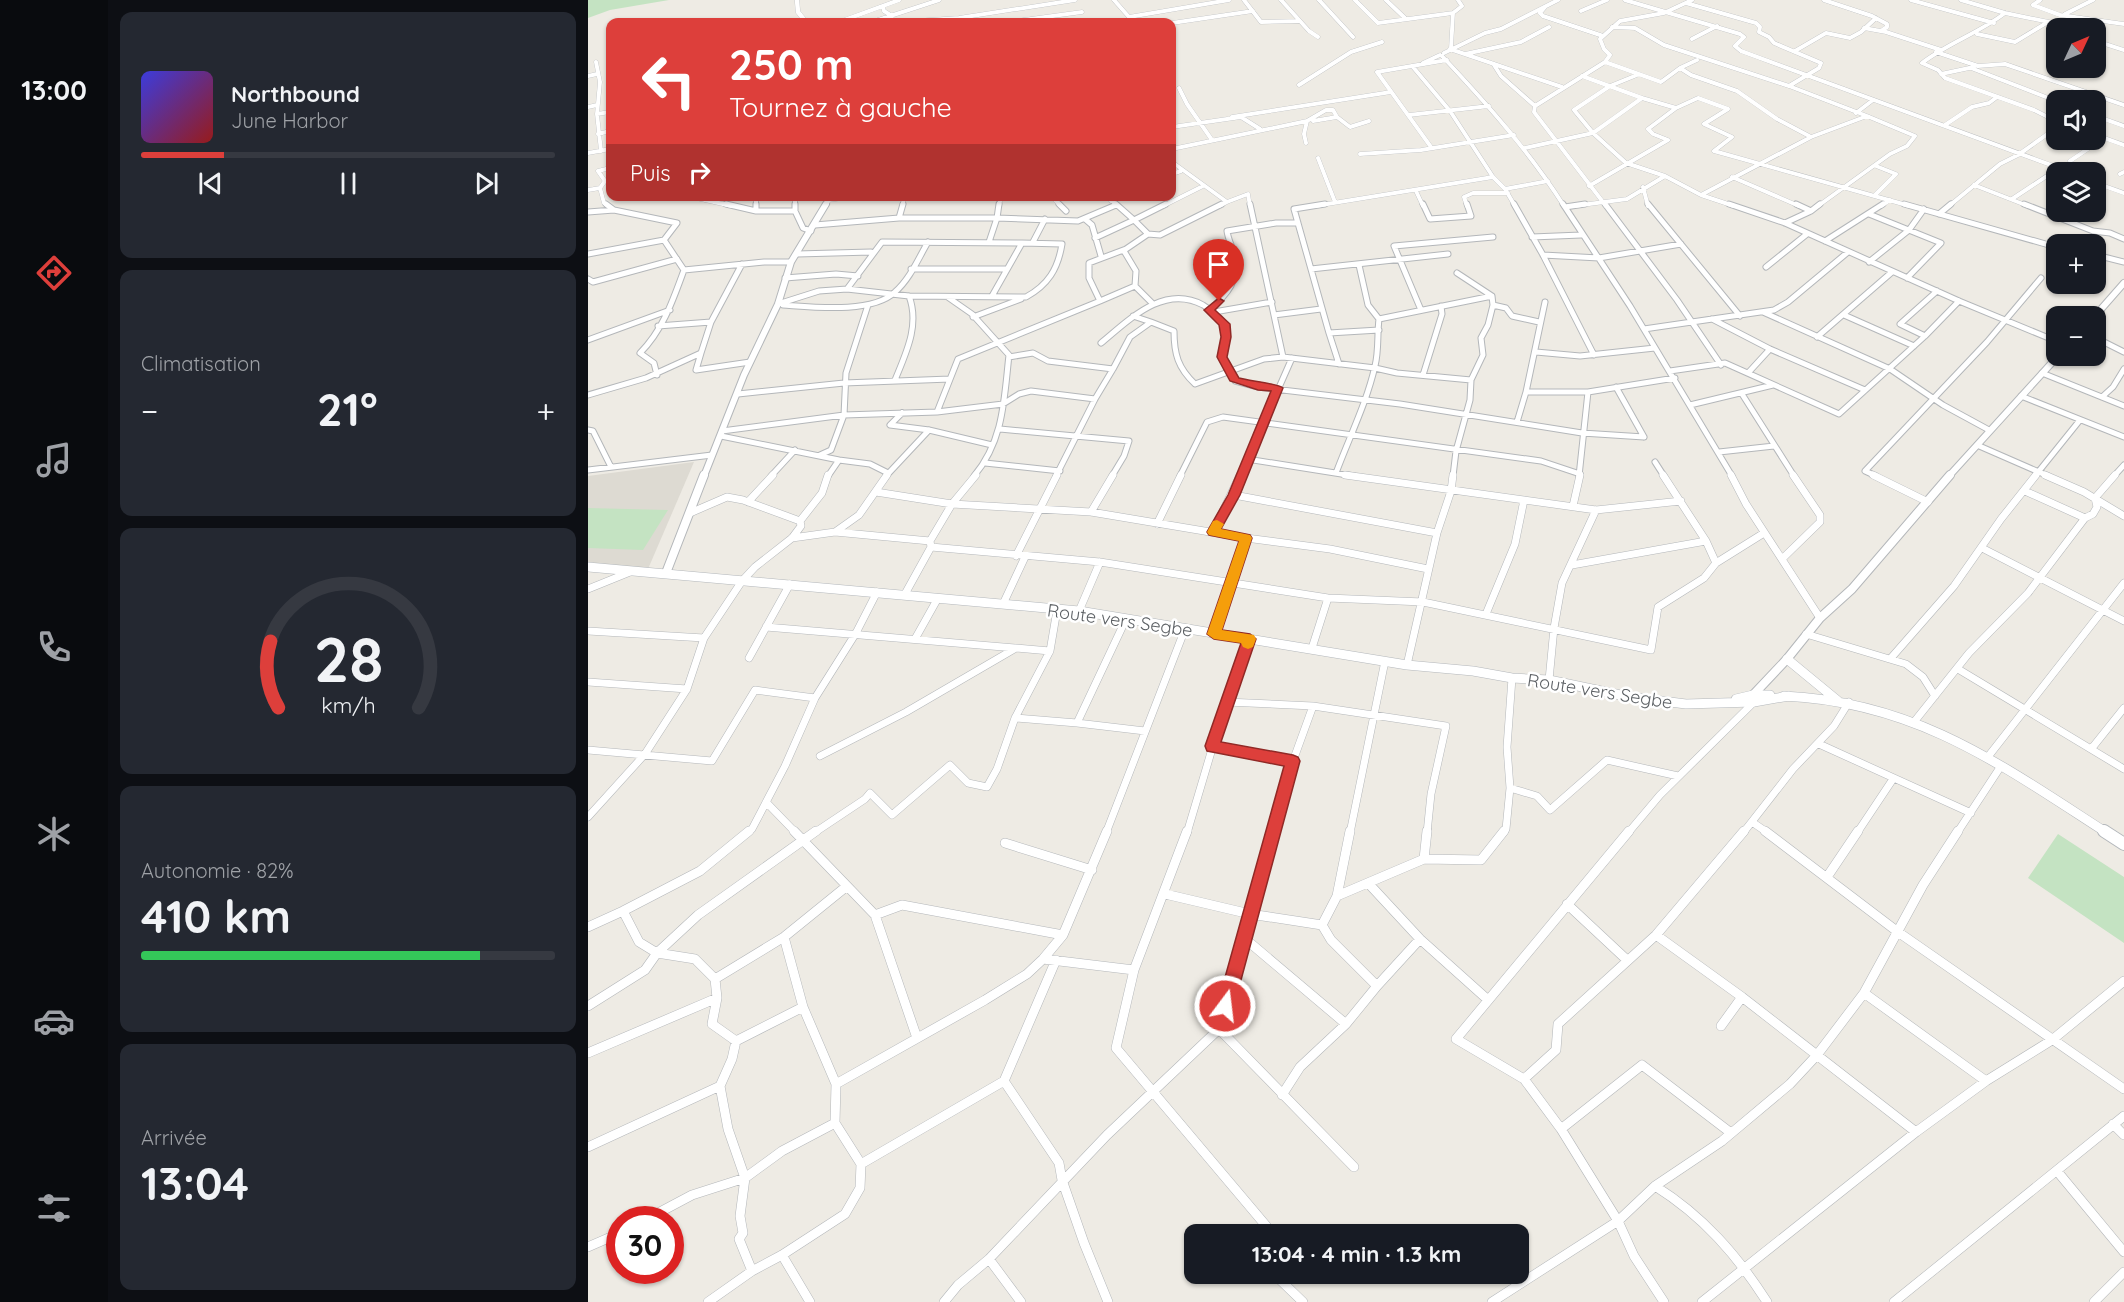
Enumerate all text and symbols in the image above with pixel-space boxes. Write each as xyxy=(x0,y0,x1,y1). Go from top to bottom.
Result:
north arrow xyxy=(2046,18,2106,78)
map controls xyxy=(2046,18,2106,366)
text: 250 m xyxy=(729,38,853,91)
icon: left xyxy=(630,42,708,120)
text: 13:00 xyxy=(21,73,87,107)
text: Northbound xyxy=(231,80,360,108)
text: Tournez à gauche xyxy=(729,90,952,124)
button: sound xyxy=(2046,90,2106,150)
text: June Harbor xyxy=(231,108,348,133)
icon: right xyxy=(683,156,716,189)
text: Puis xyxy=(630,159,671,187)
button: layers xyxy=(2046,162,2106,222)
icon: previous xyxy=(194,167,227,200)
icon: pause xyxy=(332,167,365,200)
icon: next xyxy=(470,167,503,200)
button: + xyxy=(2046,234,2106,294)
pin xyxy=(1193,239,1244,301)
icon: arrive xyxy=(1202,248,1235,281)
icon: directions xyxy=(33,252,75,294)
button: − xyxy=(2046,306,2106,366)
text: Climatisation xyxy=(141,351,261,376)
text: 21° xyxy=(317,381,378,437)
text: − xyxy=(141,390,158,431)
text: + xyxy=(536,390,555,431)
icon: music xyxy=(33,439,75,481)
street label: Route vers Segbe xyxy=(1046,598,1194,642)
text: 28 xyxy=(313,620,383,698)
icon: phone xyxy=(33,626,75,668)
street label: Route vers Segbe xyxy=(1526,668,1674,714)
text: km/h xyxy=(321,692,375,718)
icon: climate xyxy=(33,813,75,855)
text: Autonomie · 82% xyxy=(141,858,294,883)
text: 410 km xyxy=(141,888,291,944)
position arrow xyxy=(1193,974,1257,1038)
icon: car xyxy=(33,1000,75,1042)
text: Arrivée xyxy=(141,1125,207,1150)
text: 13:04 xyxy=(141,1155,249,1211)
icon: filters xyxy=(33,1187,75,1229)
speed limit sign: 30 xyxy=(606,1206,684,1284)
text: 13:04 · 4 min · 1.3 km xyxy=(1252,1240,1461,1268)

